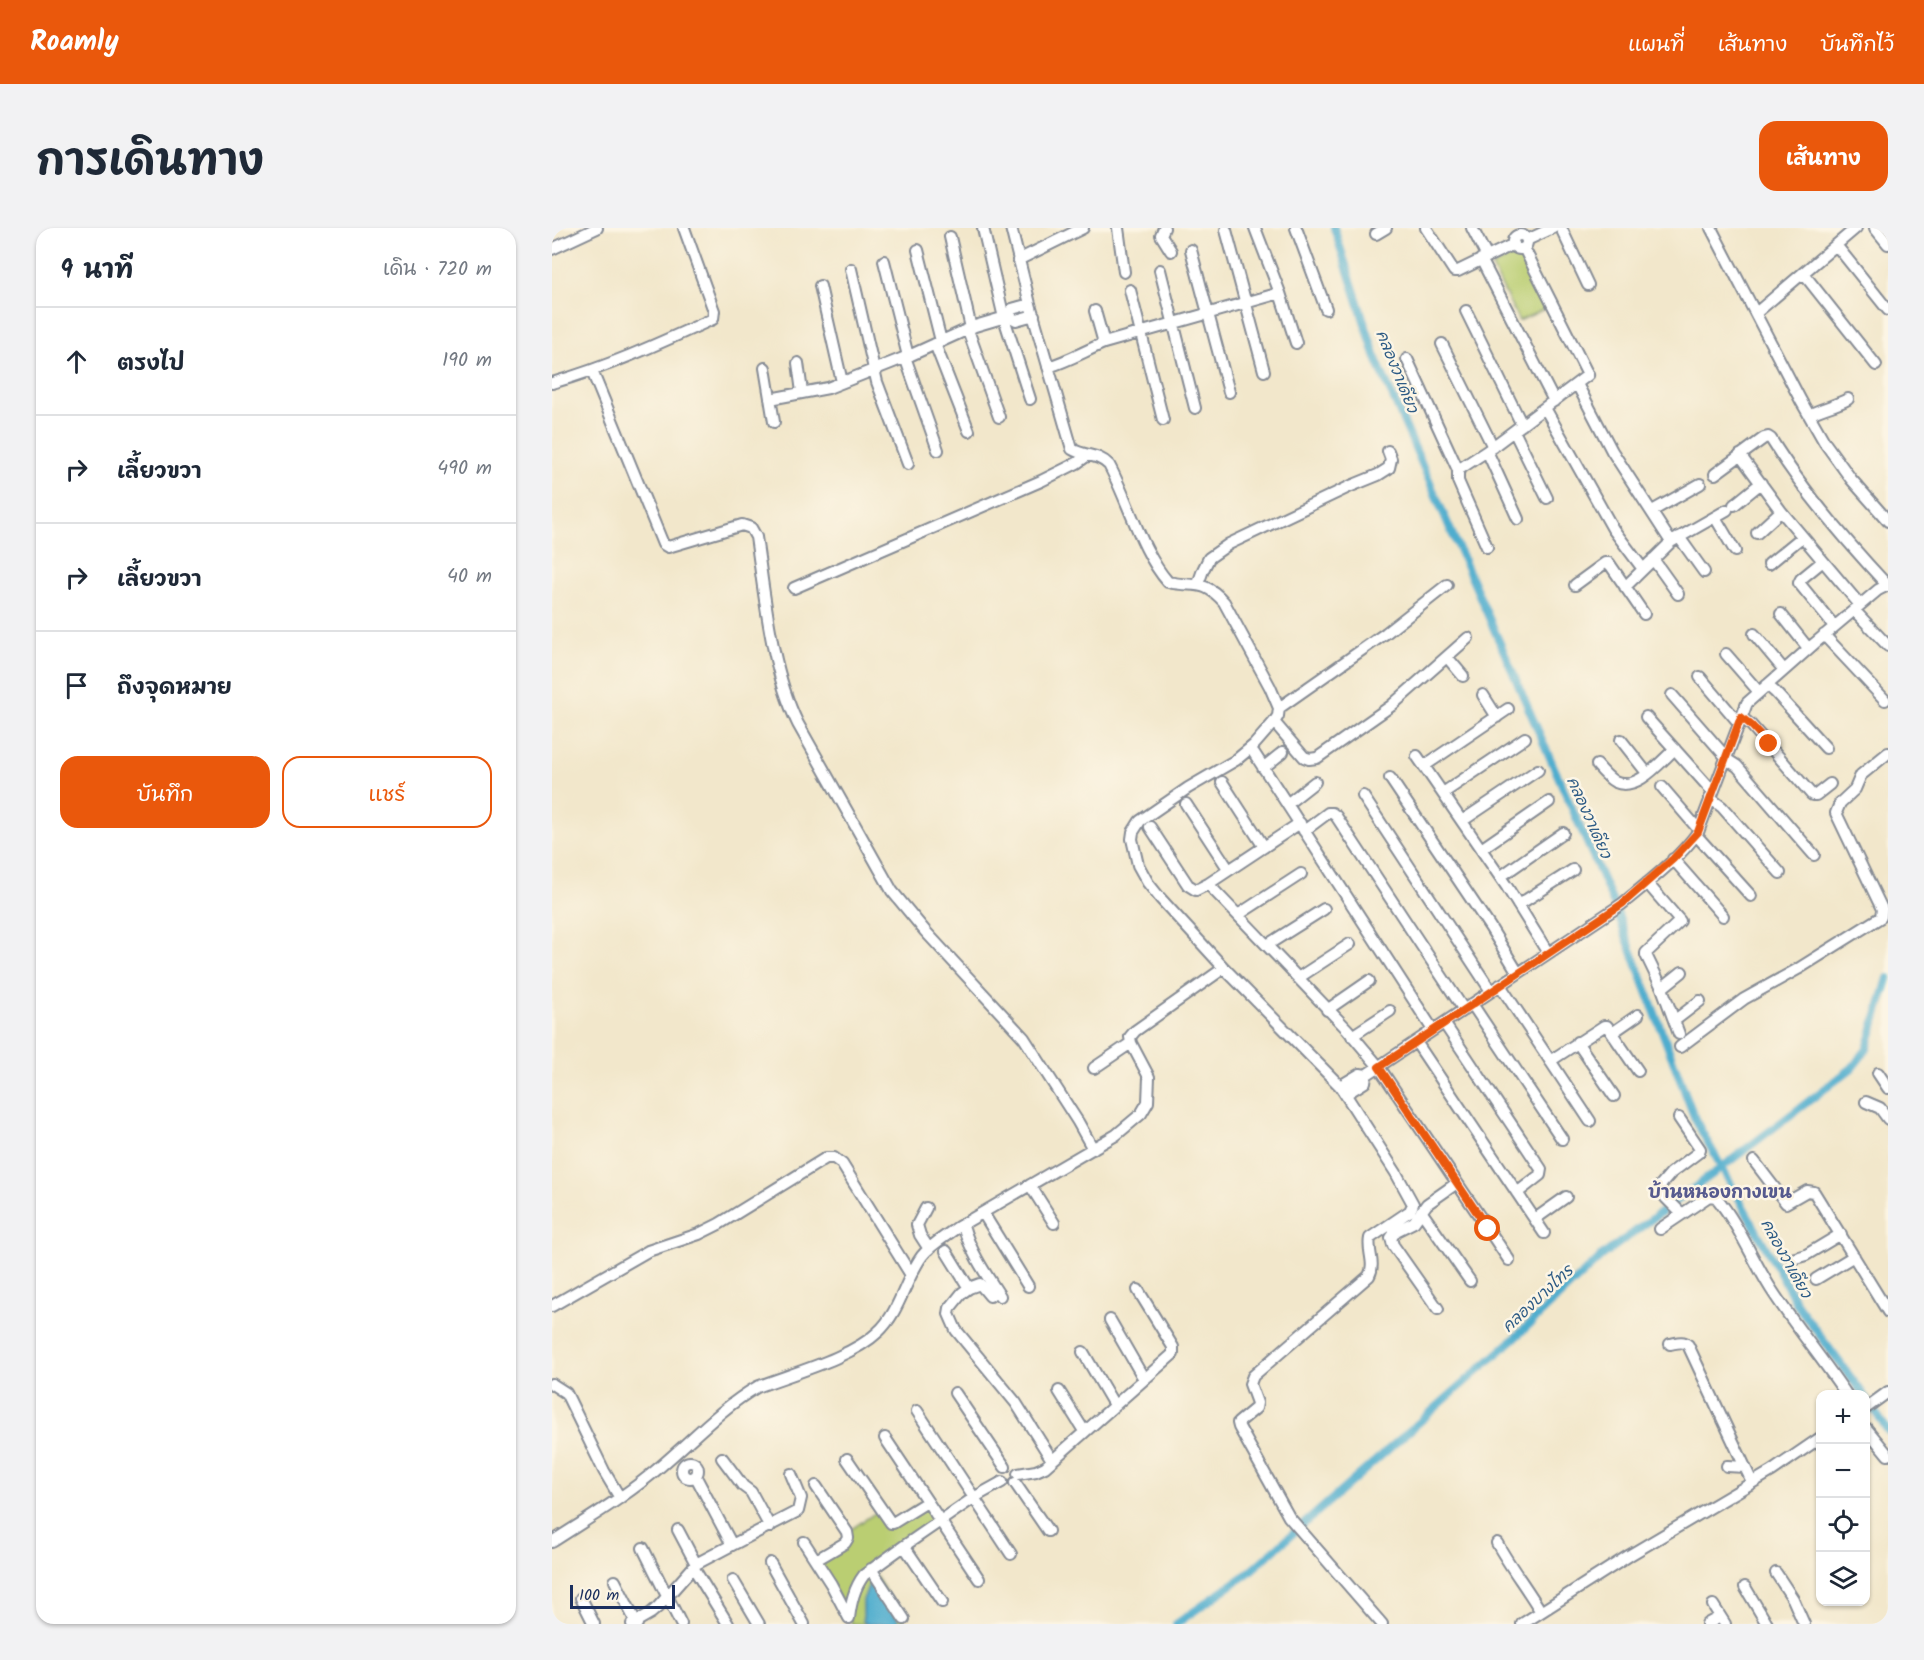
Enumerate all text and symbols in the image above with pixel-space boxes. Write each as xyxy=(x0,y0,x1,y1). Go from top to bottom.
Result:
text: Roamly xyxy=(30,20,119,65)
text: แผนที่ xyxy=(1628,29,1685,62)
text: เส้นทาง xyxy=(1718,29,1787,62)
text: บันทึกไว้ xyxy=(1820,29,1894,62)
button: เส้นทาง xyxy=(1759,121,1888,191)
text: การเดินทาง xyxy=(36,129,264,196)
text: 9 นาที xyxy=(60,250,133,292)
text: เดิน · 720 m xyxy=(383,254,492,286)
water label: คลองวาเดียว xyxy=(1369,326,1425,418)
icon: ahead xyxy=(60,345,93,378)
text: 190 m xyxy=(442,345,492,377)
text: ตรงไป xyxy=(117,347,185,382)
icon: right xyxy=(60,453,93,486)
text: 490 m xyxy=(437,453,492,485)
text: เลี้ยวขวา xyxy=(117,455,201,490)
icon: right xyxy=(60,561,93,594)
text: 40 m xyxy=(447,561,492,593)
text: เลี้ยวขวา xyxy=(117,563,201,598)
icon: arrive xyxy=(60,669,93,702)
text: ถึงจุดหมาย xyxy=(117,671,232,706)
route end xyxy=(1755,730,1781,756)
button: บันทึก xyxy=(60,756,270,828)
button: แชร์ xyxy=(282,756,492,828)
water label: คลองวาเดียว xyxy=(1559,773,1618,864)
district label: บ้านหนองกางเขน xyxy=(1648,1179,1792,1208)
route start xyxy=(1474,1215,1500,1241)
water label: คลองวาเดียว xyxy=(1754,1215,1818,1304)
water label: คลองบางไทร xyxy=(1497,1258,1580,1339)
map controls xyxy=(1816,1390,1870,1606)
button: + xyxy=(1816,1390,1870,1444)
button: − xyxy=(1816,1444,1870,1498)
button: locate xyxy=(1816,1498,1870,1552)
button: layers xyxy=(1816,1552,1870,1606)
scale bar xyxy=(570,1582,675,1610)
text: 100 m xyxy=(579,1583,619,1608)

